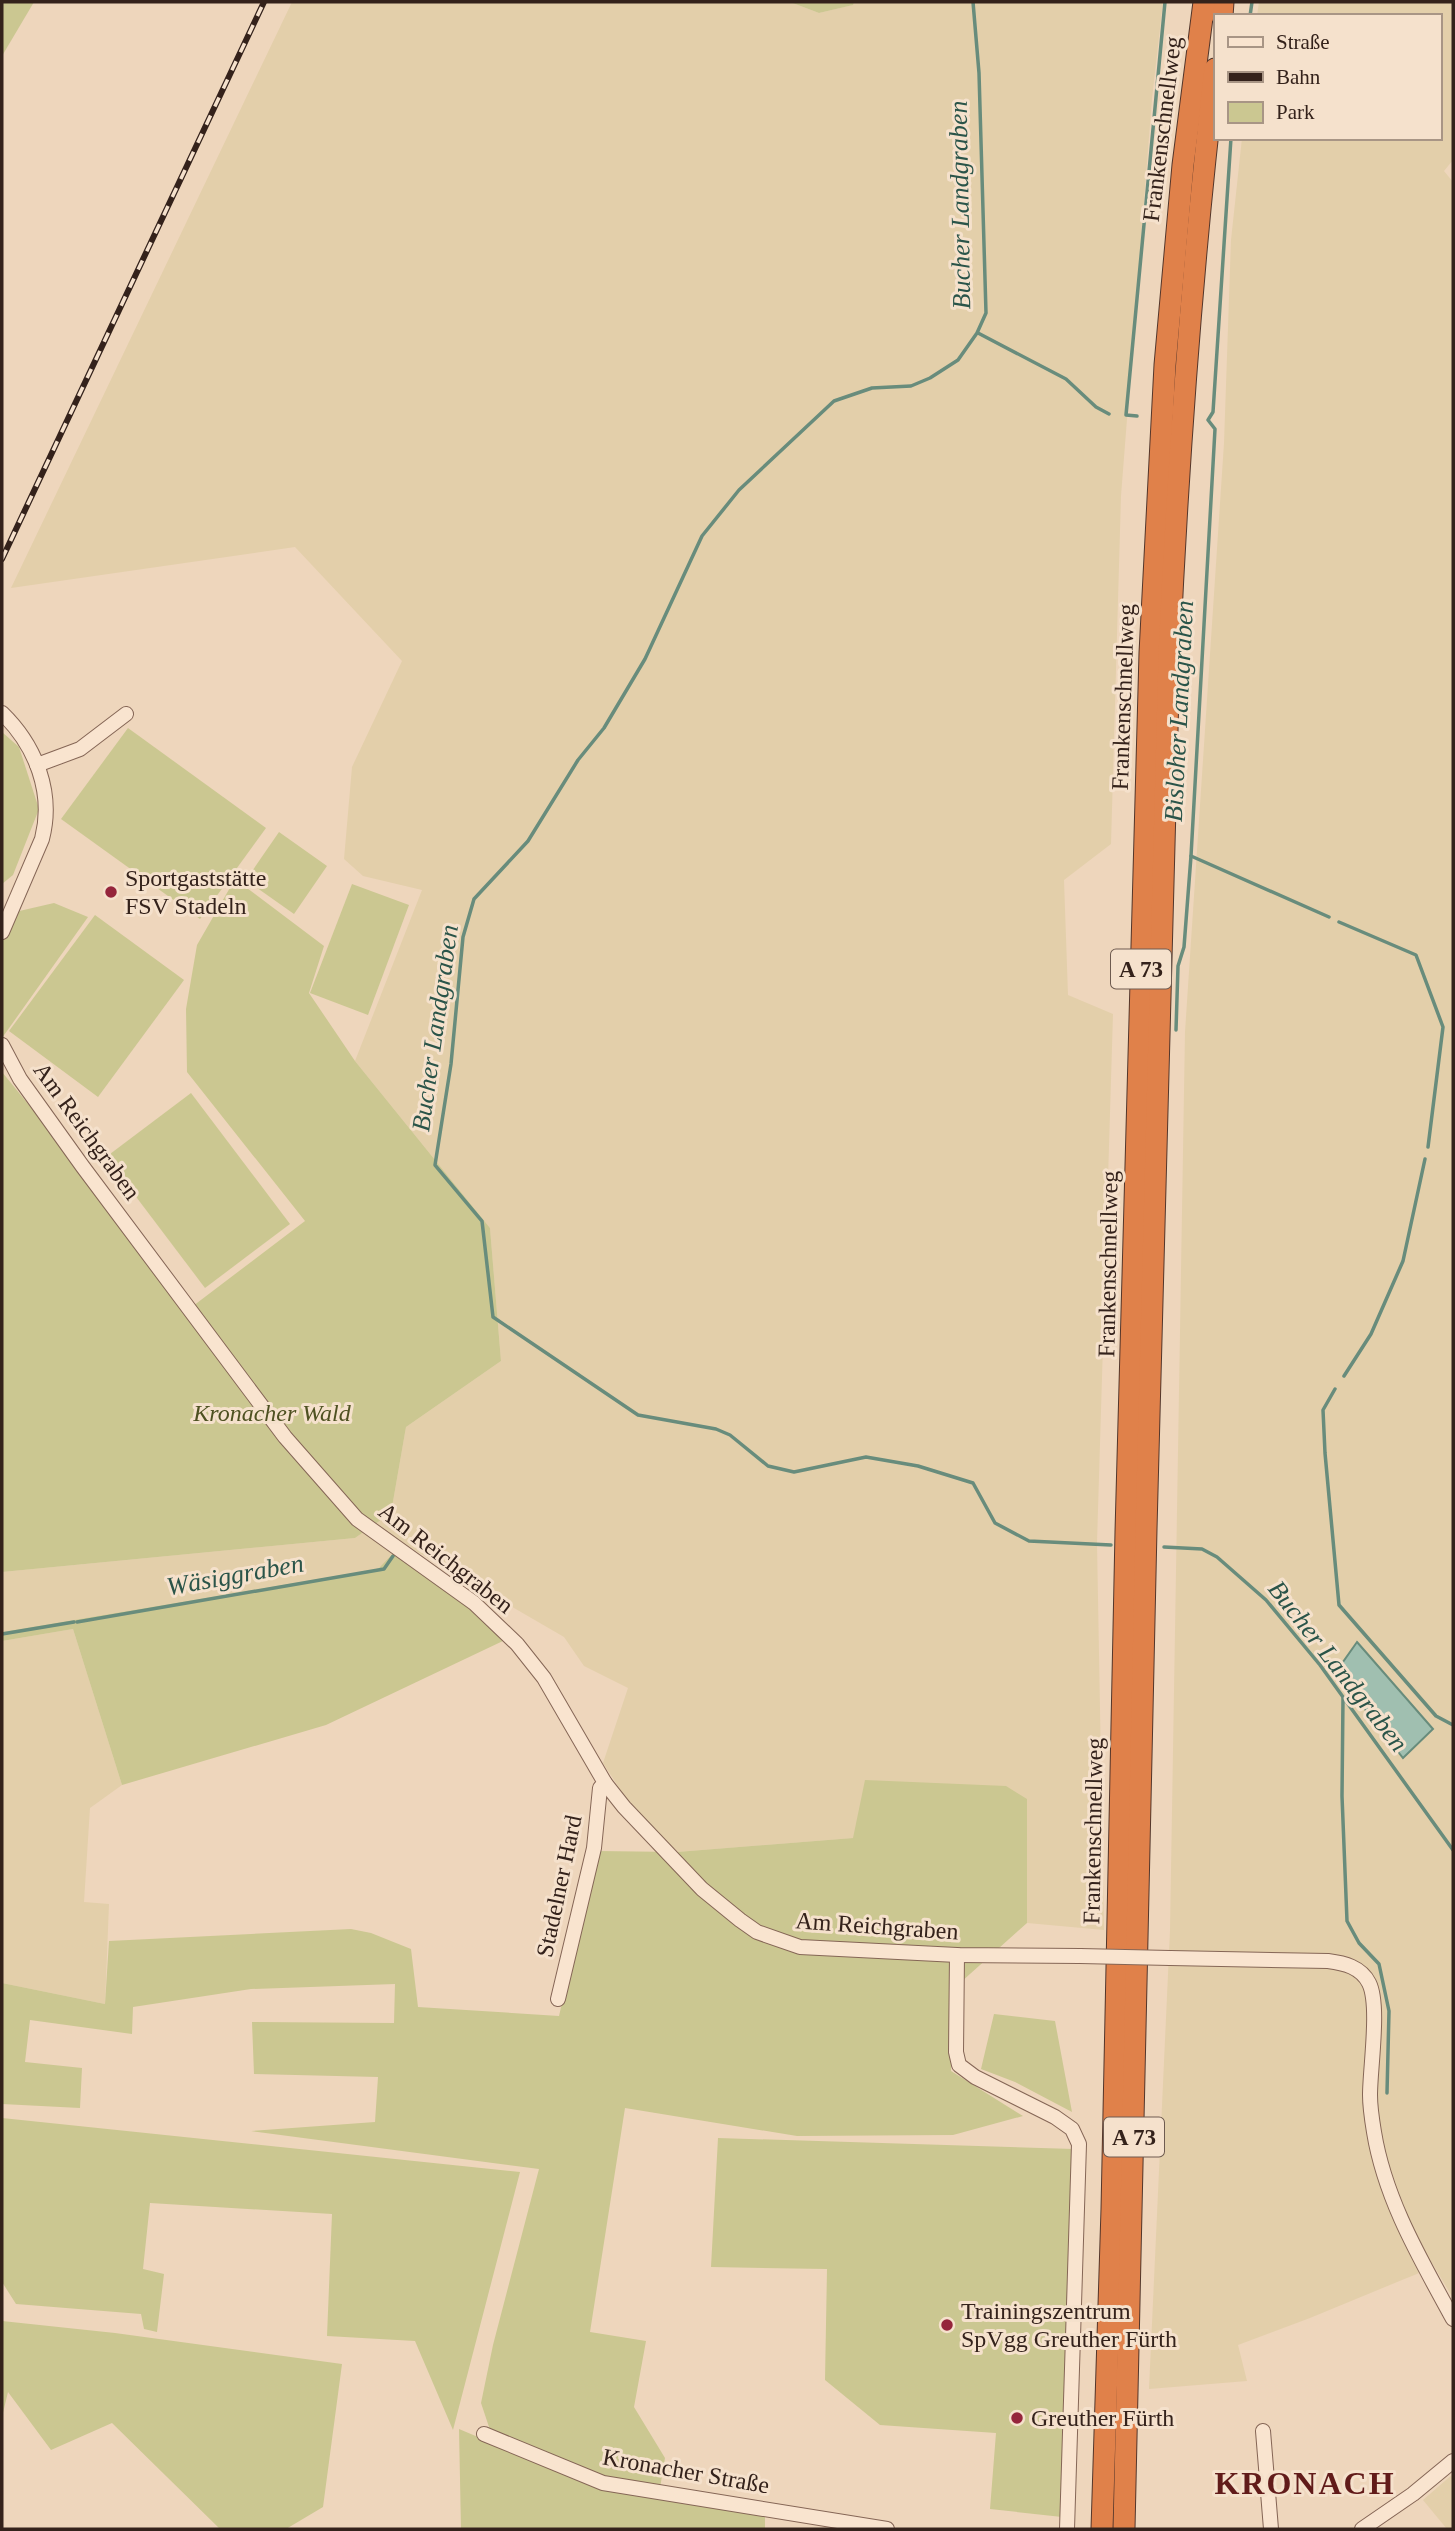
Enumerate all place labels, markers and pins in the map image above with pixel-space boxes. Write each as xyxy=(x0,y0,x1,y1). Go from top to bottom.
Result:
place label: Sportgaststätte FSV Stadeln xyxy=(125,865,266,919)
marker: Sportgaststätte FSV Stadeln xyxy=(103,884,119,900)
place label: Trainingszentrum SpVgg Greuther Fürth xyxy=(961,2298,1177,2352)
marker: Trainingszentrum SpVgg Greuther Fürth xyxy=(939,2317,955,2333)
place label: Greuther Fürth xyxy=(1031,2405,1174,2431)
marker: Greuther Fürth xyxy=(1009,2410,1025,2426)

